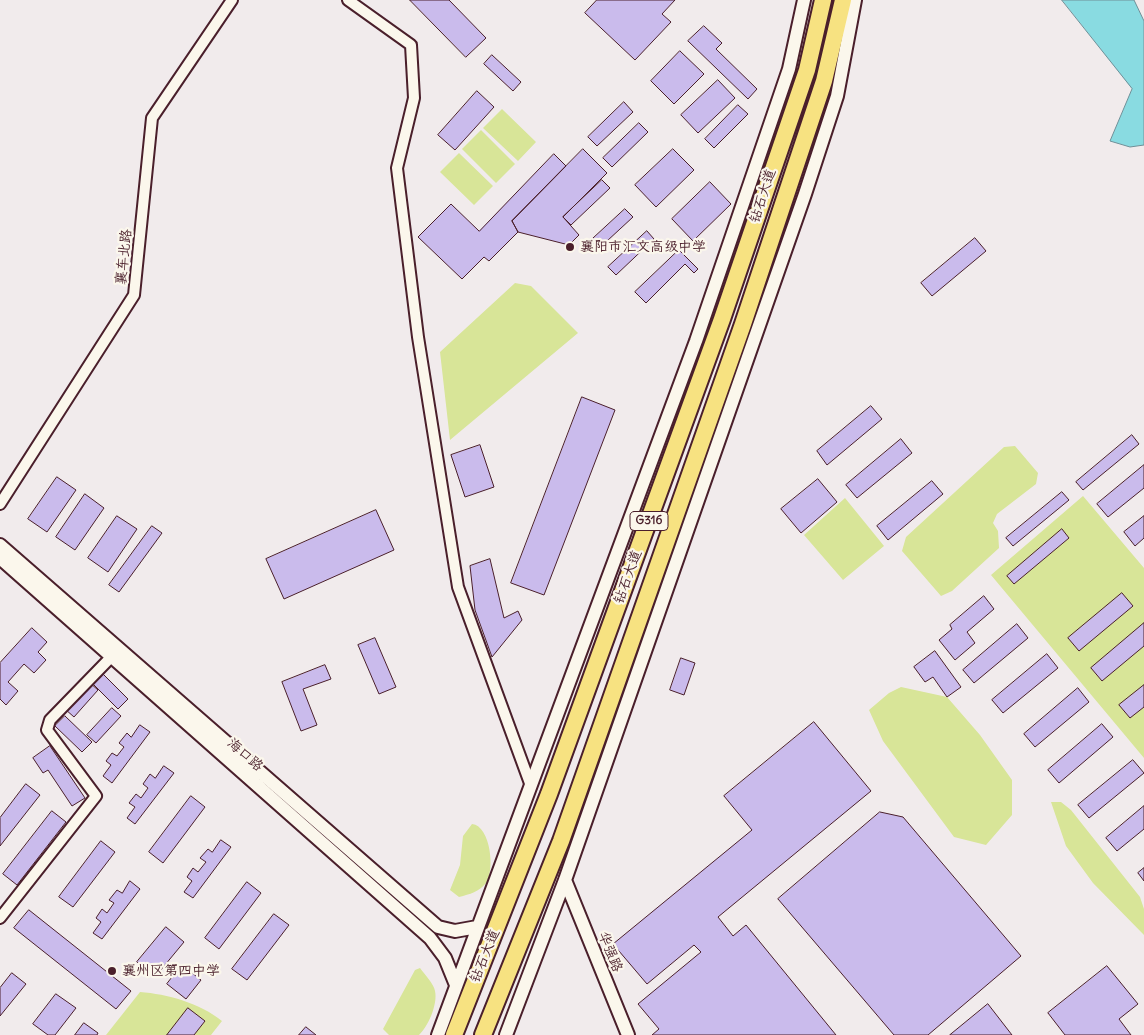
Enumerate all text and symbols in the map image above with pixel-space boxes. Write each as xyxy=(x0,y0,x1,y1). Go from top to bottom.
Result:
street label: 钻石大道 xyxy=(746,167,780,225)
street label: 襄车北路 xyxy=(113,228,135,286)
place label: 襄阳市汇文高级中学 xyxy=(580,239,706,255)
marker: 襄阳市汇文高级中学 xyxy=(564,241,576,253)
road number: G316 xyxy=(630,512,668,530)
street label: 钻石大道 xyxy=(611,548,645,606)
street label: 海口路 xyxy=(224,735,266,775)
street label: 钻石大道 xyxy=(467,927,503,985)
street label: 华强路 xyxy=(594,929,626,975)
place label: 襄州区第四中学 xyxy=(122,963,220,979)
marker: 襄州区第四中学 xyxy=(106,965,118,977)

